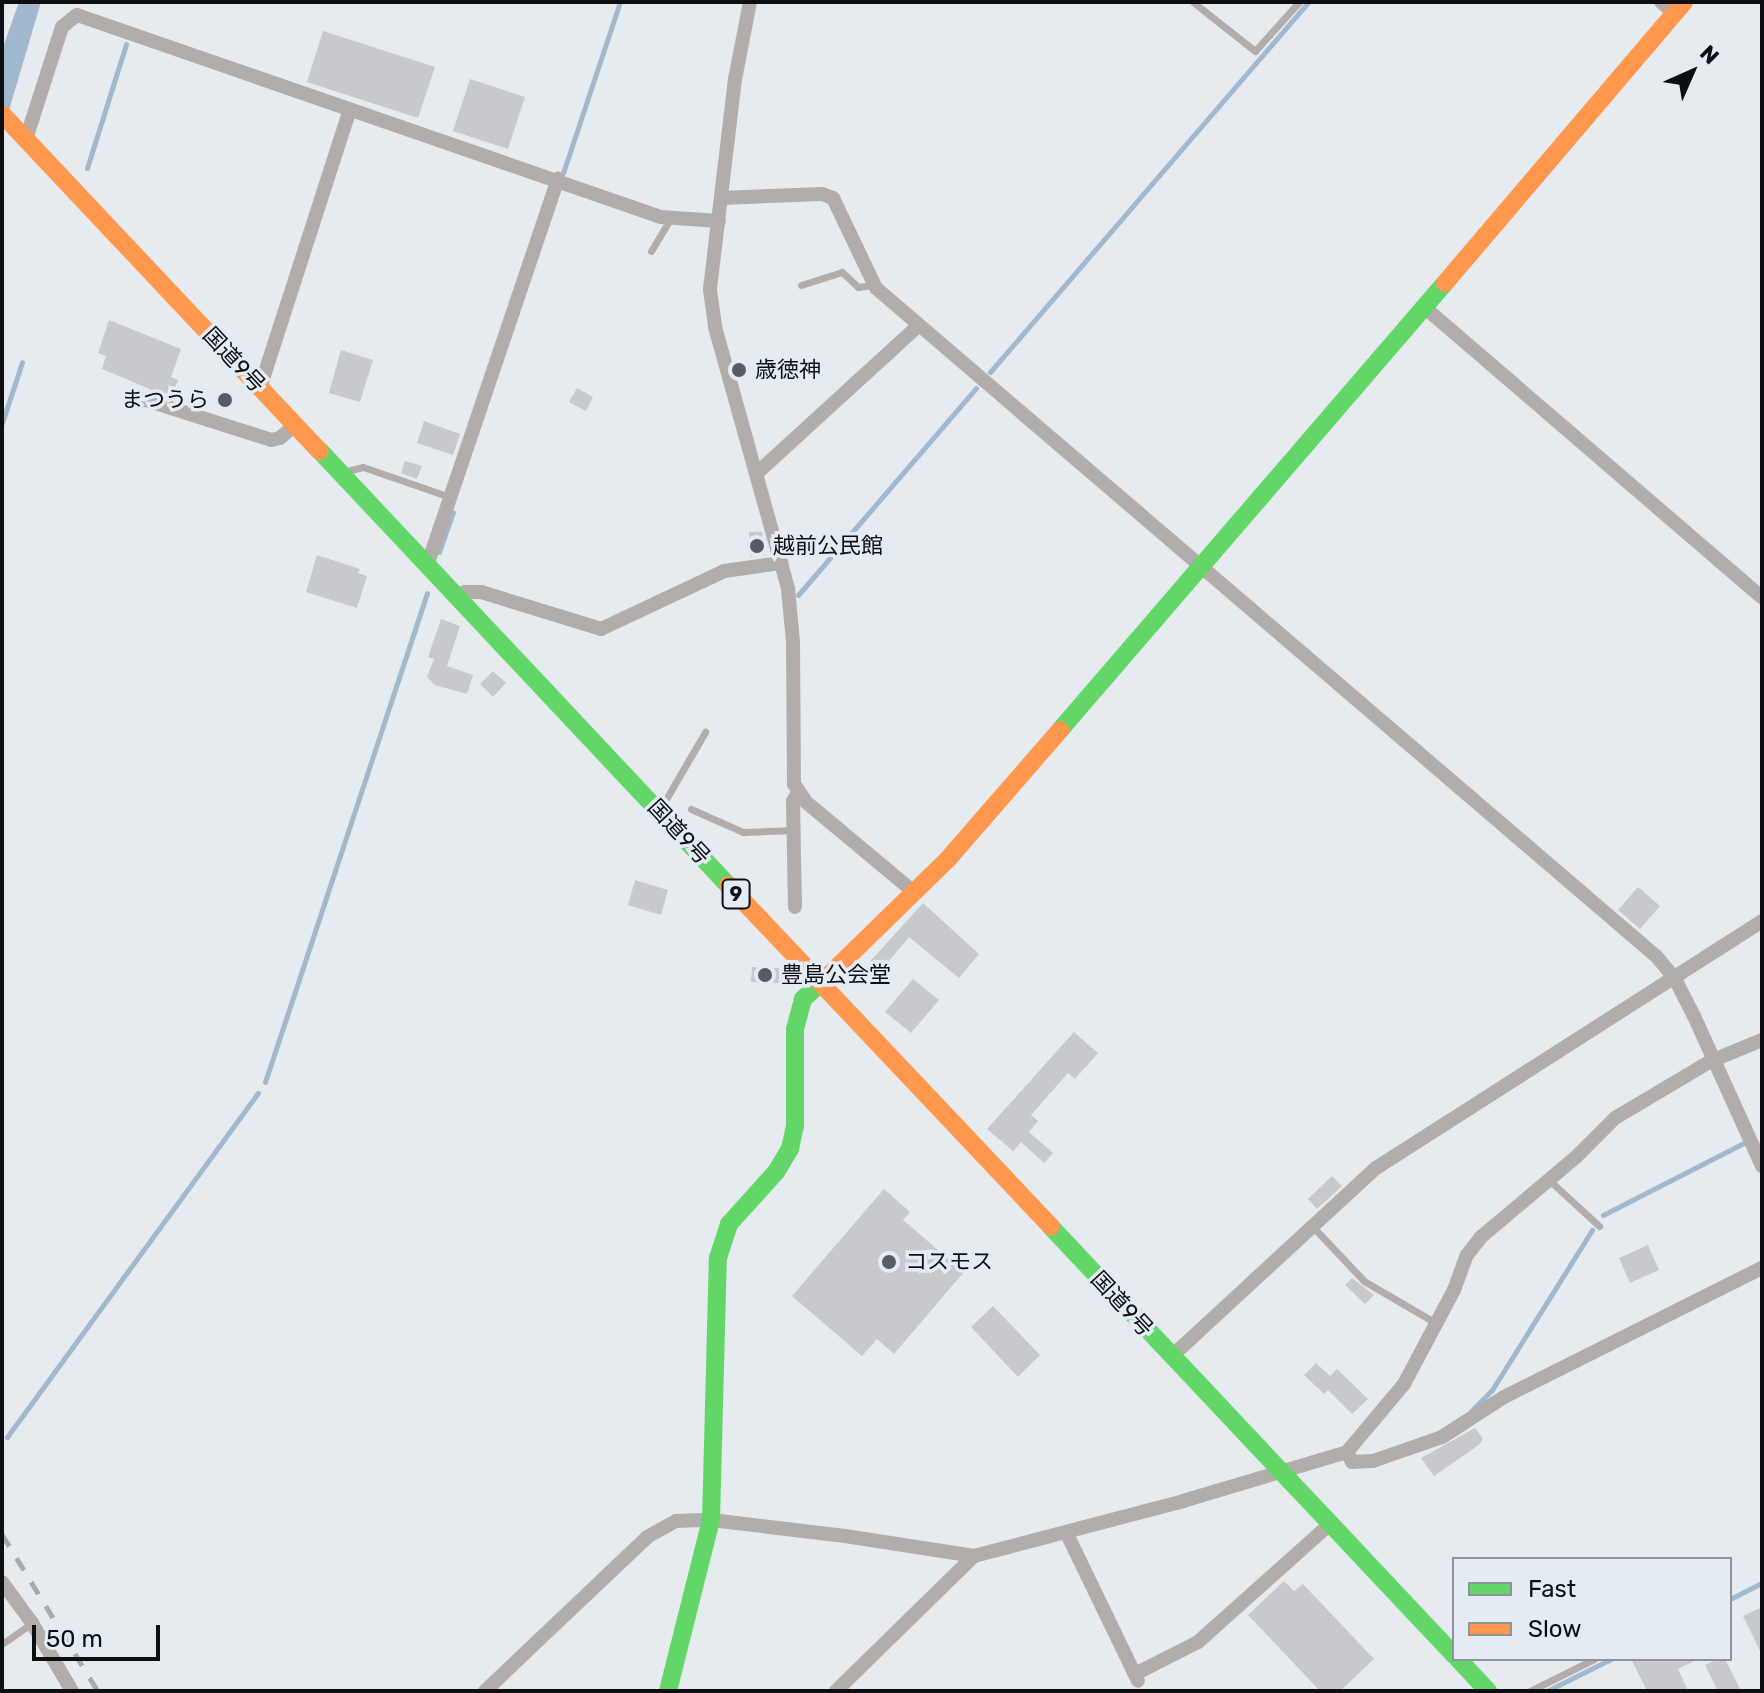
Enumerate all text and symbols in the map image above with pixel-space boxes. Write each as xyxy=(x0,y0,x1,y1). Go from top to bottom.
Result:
north arrow xyxy=(1652,32,1732,112)
text: N xyxy=(1694,40,1724,70)
street label: 国道9号 xyxy=(197,322,271,398)
place label: 歳徳神 xyxy=(755,357,821,383)
marker: 歳徳神 xyxy=(730,361,748,379)
place label: まつうら xyxy=(121,387,209,413)
marker: まつうら xyxy=(216,391,234,409)
place label: 越前公民館 xyxy=(773,533,883,559)
marker: 越前公民館 xyxy=(748,537,766,555)
street label: 国道9号 xyxy=(642,794,716,870)
road number: 9 xyxy=(720,878,752,910)
place label: 豊島公会堂 xyxy=(781,962,891,988)
marker: 豊島公会堂 xyxy=(756,966,774,984)
place label: コスモス xyxy=(905,1249,993,1275)
marker: コスモス xyxy=(880,1253,898,1271)
street label: 国道9号 xyxy=(1085,1266,1159,1342)
legend xyxy=(1452,1557,1732,1661)
text: Fast xyxy=(1528,1575,1576,1603)
scale bar xyxy=(36,1609,164,1659)
text: Slow xyxy=(1528,1615,1581,1643)
text: 50 m xyxy=(46,1625,103,1653)

